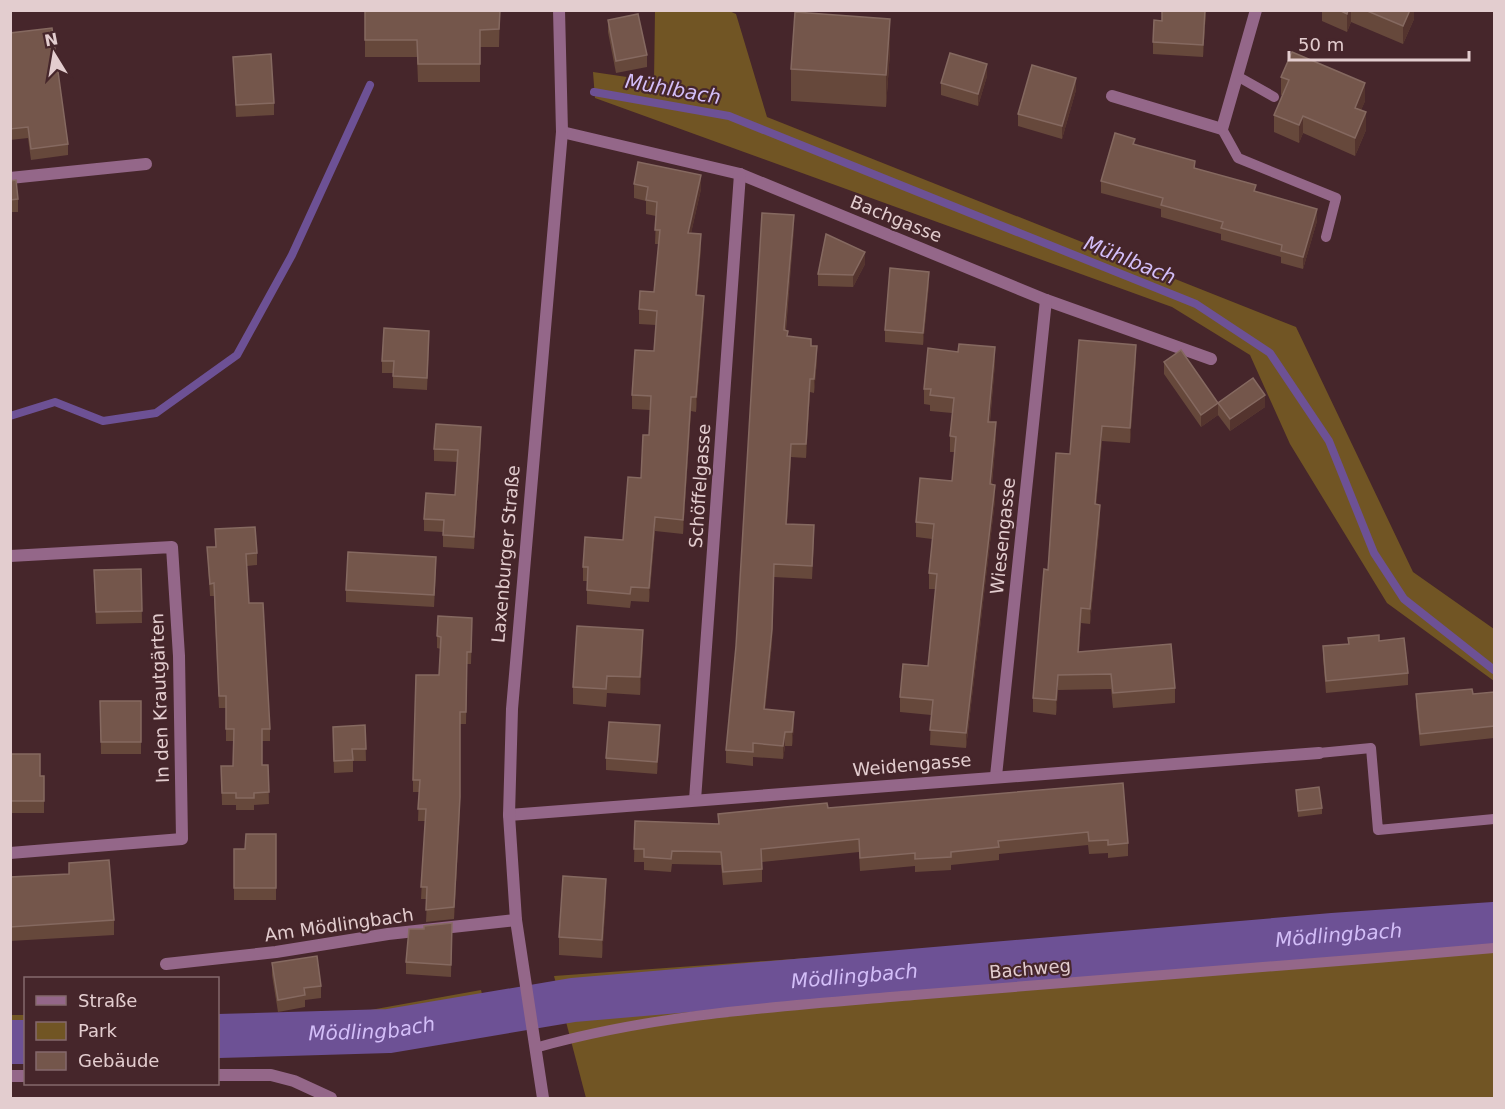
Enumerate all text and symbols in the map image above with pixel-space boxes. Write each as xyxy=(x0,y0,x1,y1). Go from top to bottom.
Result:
north arrow xyxy=(24,24,84,84)
scale bar xyxy=(1289,24,1469,62)
text: N xyxy=(43,29,60,50)
text: 50 m xyxy=(1298,34,1344,55)
water label: Mühlbach xyxy=(623,69,723,109)
street label: Bachgasse xyxy=(847,191,945,246)
water label: Mühlbach xyxy=(1081,231,1179,289)
street label: Schöffelgasse xyxy=(685,423,714,549)
street label: Laxenburger Straße xyxy=(487,464,524,644)
street label: Wiesengasse xyxy=(986,476,1019,596)
street label: In den Krautgärten xyxy=(146,613,173,783)
street label: Weidengasse xyxy=(852,749,972,780)
street label: Am Mödlingbach xyxy=(263,904,415,945)
water label: Mödlingbach xyxy=(1274,918,1403,952)
street label: Bachweg xyxy=(988,954,1072,983)
water label: Mödlingbach xyxy=(790,959,919,993)
legend xyxy=(24,977,219,1085)
text: Straße xyxy=(78,990,137,1011)
water label: Mödlingbach xyxy=(308,1011,437,1045)
text: Park xyxy=(78,1020,117,1041)
text: Gebäude xyxy=(78,1050,159,1071)

